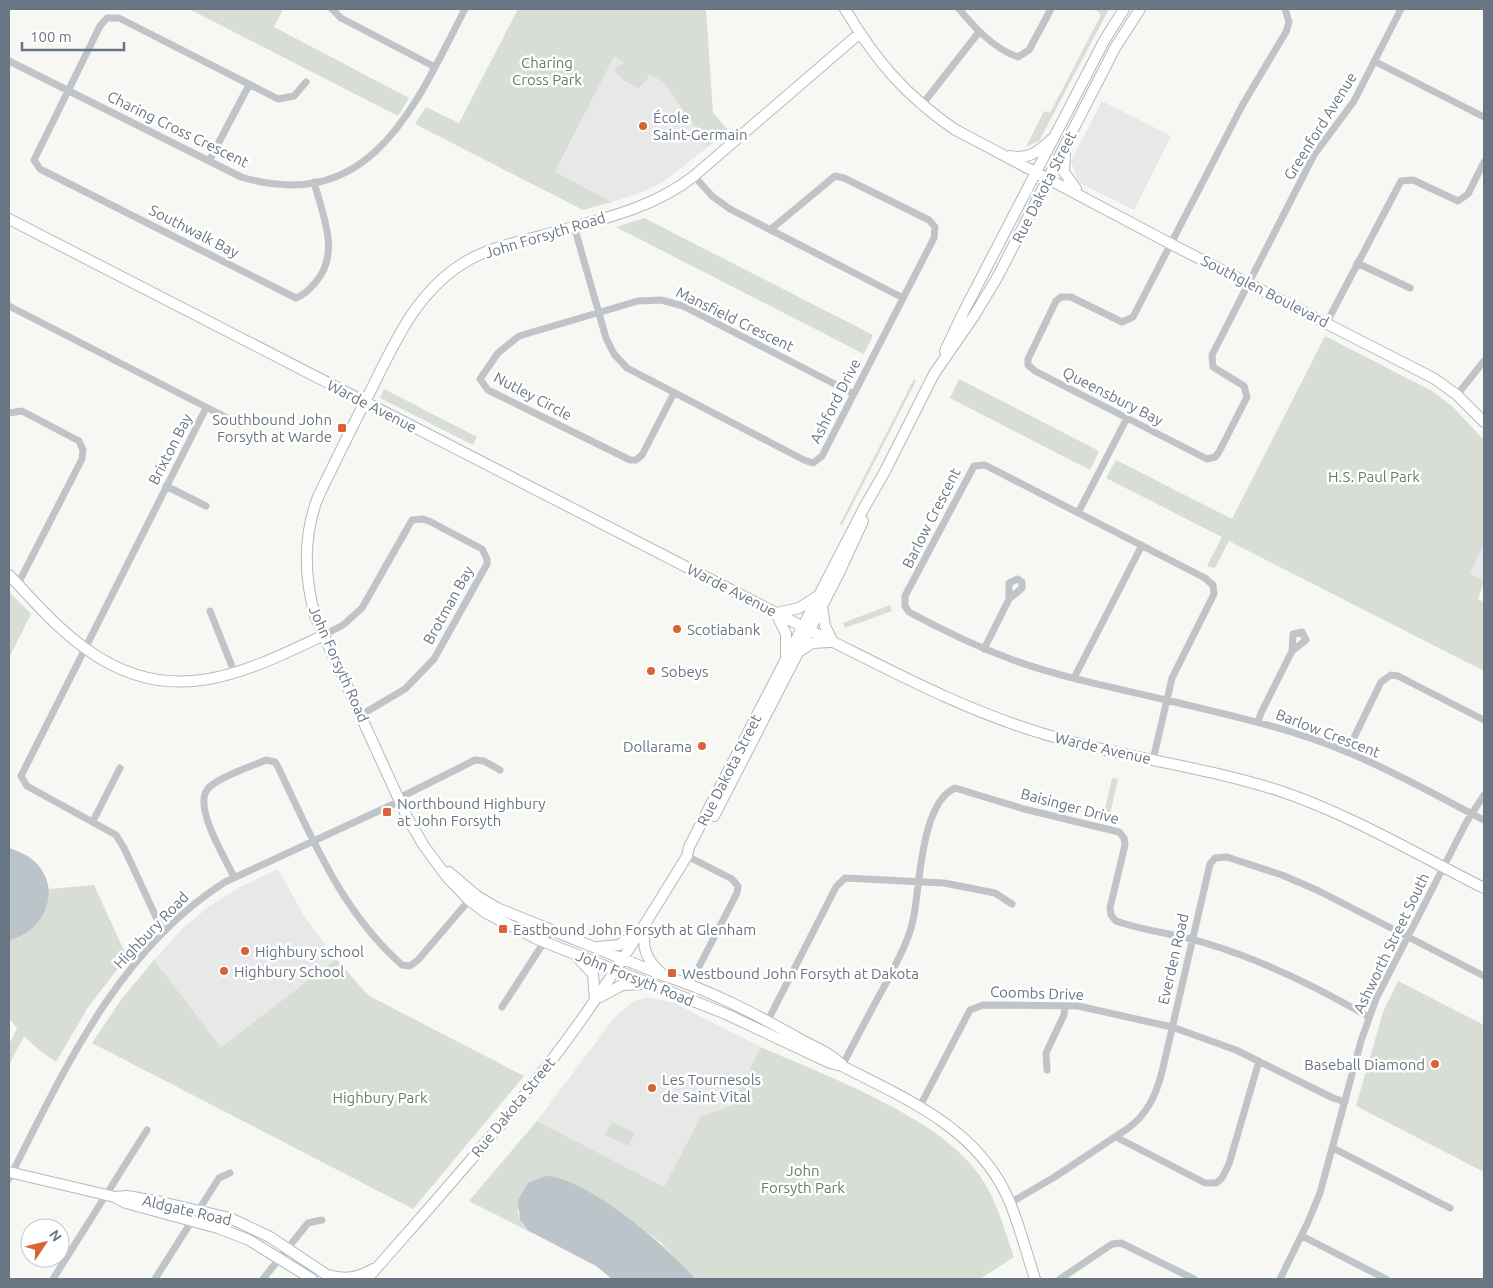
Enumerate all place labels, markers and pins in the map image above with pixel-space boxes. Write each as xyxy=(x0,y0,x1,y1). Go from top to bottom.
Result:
place label: École Saint-Germain xyxy=(653,109,747,143)
marker: École Saint-Germain xyxy=(637,120,649,132)
place label: Southbound John Forsyth at Warde xyxy=(212,411,332,445)
marker: Southbound John Forsyth at Warde xyxy=(336,422,348,434)
place label: Scotiabank xyxy=(687,621,761,638)
marker: Scotiabank xyxy=(671,623,683,635)
place label: Sobeys xyxy=(661,663,708,680)
marker: Sobeys xyxy=(645,665,657,677)
place label: Dollarama xyxy=(623,738,692,755)
marker: Dollarama xyxy=(696,740,708,752)
place label: Northbound Highbury at John Forsyth xyxy=(397,795,545,829)
marker: Northbound Highbury at John Forsyth xyxy=(381,806,393,818)
place label: Eastbound John Forsyth at Glenham xyxy=(513,921,756,938)
marker: Eastbound John Forsyth at Glenham xyxy=(497,923,509,935)
place label: Highbury school xyxy=(255,943,364,960)
marker: Highbury school xyxy=(239,945,251,957)
place label: Highbury School xyxy=(234,963,344,980)
marker: Highbury School xyxy=(218,965,230,977)
place label: Westbound John Forsyth at Dakota xyxy=(682,965,919,982)
marker: Westbound John Forsyth at Dakota xyxy=(666,967,678,979)
place label: Baseball Diamond xyxy=(1304,1056,1425,1073)
marker: Baseball Diamond xyxy=(1429,1058,1441,1070)
place label: Les Tournesols de Saint Vital xyxy=(662,1071,761,1105)
marker: Les Tournesols de Saint Vital xyxy=(646,1082,658,1094)

